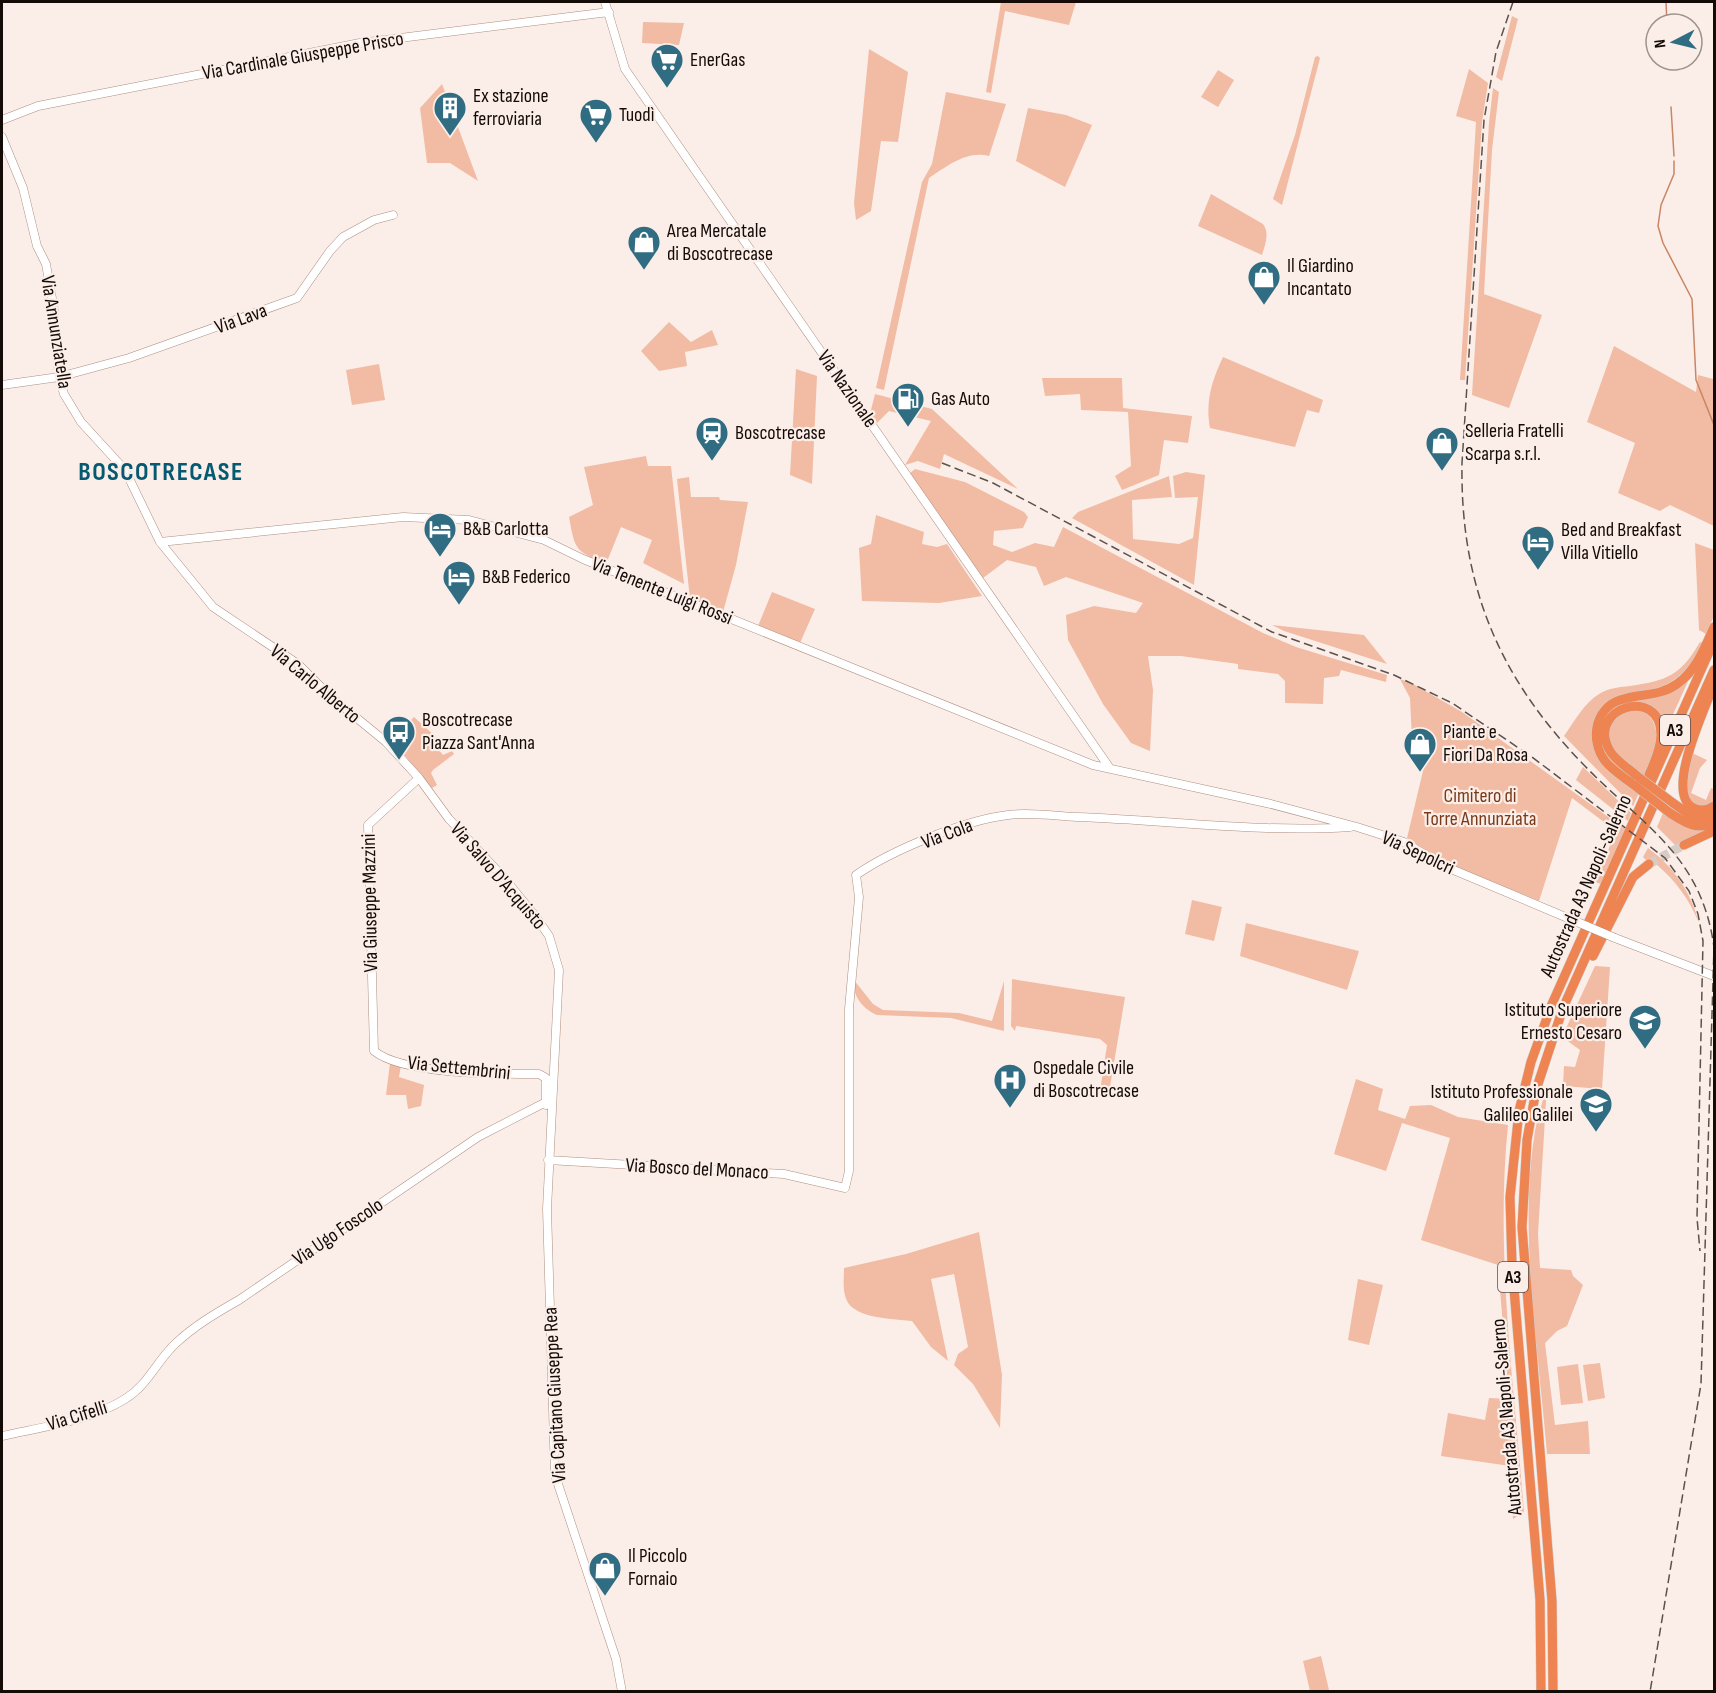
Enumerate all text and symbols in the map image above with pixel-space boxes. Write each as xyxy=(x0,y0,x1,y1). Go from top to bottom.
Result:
north arrow xyxy=(1644,12,1704,72)
street label: Via Cardinale Giuspeppe Prisco xyxy=(200,26,406,86)
text: N xyxy=(1651,38,1671,49)
supermarket icon: EnerGas xyxy=(649,42,685,89)
place label: EnerGas xyxy=(690,48,745,72)
place label: Ex stazione ferroviaria xyxy=(473,84,549,131)
building icon: Ex stazione ferroviaria xyxy=(432,90,468,137)
supermarket icon: Tuodì xyxy=(578,97,614,144)
place label: Tuodì xyxy=(619,103,654,127)
place label: Area Mercatale di Boscotrecase xyxy=(666,219,773,266)
shop icon: Area Mercatale di Boscotrecase xyxy=(626,224,662,271)
place label: Il Giardino Incantato xyxy=(1287,254,1354,301)
shop icon: Il Giardino Incantato xyxy=(1246,259,1282,306)
street label: Via Annunziatella xyxy=(35,274,77,390)
street label: Via Lava xyxy=(212,299,270,339)
street label: Via Nazionale xyxy=(812,346,882,432)
fuel station icon: Gas Auto xyxy=(890,381,926,428)
place label: Gas Auto xyxy=(931,387,990,411)
station icon: Boscotrecase xyxy=(694,415,730,462)
place label: Selleria Fratelli Scarpa s.r.l. xyxy=(1465,419,1564,466)
place label: Boscotrecase xyxy=(735,421,826,445)
shop icon: Selleria Fratelli Scarpa s.r.l. xyxy=(1424,425,1460,472)
district label: BOSCOTRECASE xyxy=(78,457,244,488)
hotel icon: B&B Carlotta xyxy=(422,511,458,558)
place label: B&B Carlotta xyxy=(463,517,549,541)
place label: Bed and Breakfast Villa Vitiello xyxy=(1561,518,1681,565)
hotel icon: Bed and Breakfast Villa Vitiello xyxy=(1520,524,1556,571)
street label: Via Tenente Luigi Rossi xyxy=(588,552,736,630)
hotel icon: B&B Federico xyxy=(441,559,477,606)
place label: B&B Federico xyxy=(482,565,570,589)
street label: Via Carlo Alberto xyxy=(265,639,365,729)
place label: Boscotrecase Piazza Sant'Anna xyxy=(422,708,535,755)
bus stop icon: Boscotrecase Piazza Sant'Anna xyxy=(381,714,417,761)
road number: A3 xyxy=(1660,715,1690,745)
place label: Piante e Fiori Da Rosa xyxy=(1443,720,1528,767)
shop icon: Piante e Fiori Da Rosa xyxy=(1402,726,1438,773)
park label: Cimitero di Torre Annunziata xyxy=(1424,784,1536,831)
street label: Autostrada A3 Napoli-Salerno xyxy=(1535,791,1637,982)
street label: Via Cola xyxy=(918,813,976,855)
street label: Via Salvo D'Acquisto xyxy=(445,817,551,935)
street label: Via Sepolcri xyxy=(1378,826,1458,880)
street label: Via Giuseppe Mazzini xyxy=(357,833,383,973)
place label: Istituto Superiore Ernesto Cesaro xyxy=(1505,998,1622,1045)
school or university icon: Istituto Superiore Ernesto Cesaro xyxy=(1627,1003,1663,1050)
street label: Via Settembrini xyxy=(406,1051,512,1085)
place label: Ospedale Civile di Boscotrecase xyxy=(1033,1056,1139,1103)
hospital icon: Ospedale Civile di Boscotrecase xyxy=(992,1062,1028,1109)
place label: Istituto Professionale Galileo Galilei xyxy=(1430,1080,1573,1127)
school or university icon: Istituto Professionale Galileo Galilei xyxy=(1578,1086,1614,1133)
street label: Via Bosco del Monaco xyxy=(625,1153,769,1185)
street label: Via Ugo Foscolo xyxy=(288,1193,388,1271)
road number: A3 xyxy=(1498,1262,1528,1292)
street label: Via Capitano Giuseppe Rea xyxy=(538,1306,572,1484)
street label: Autostrada A3 Napoli-Salerno xyxy=(1486,1318,1528,1517)
street label: Via Cifelli xyxy=(44,1395,110,1437)
place label: Il Piccolo Fornaio xyxy=(628,1544,687,1591)
shop icon: Il Piccolo Fornaio xyxy=(587,1550,623,1597)

